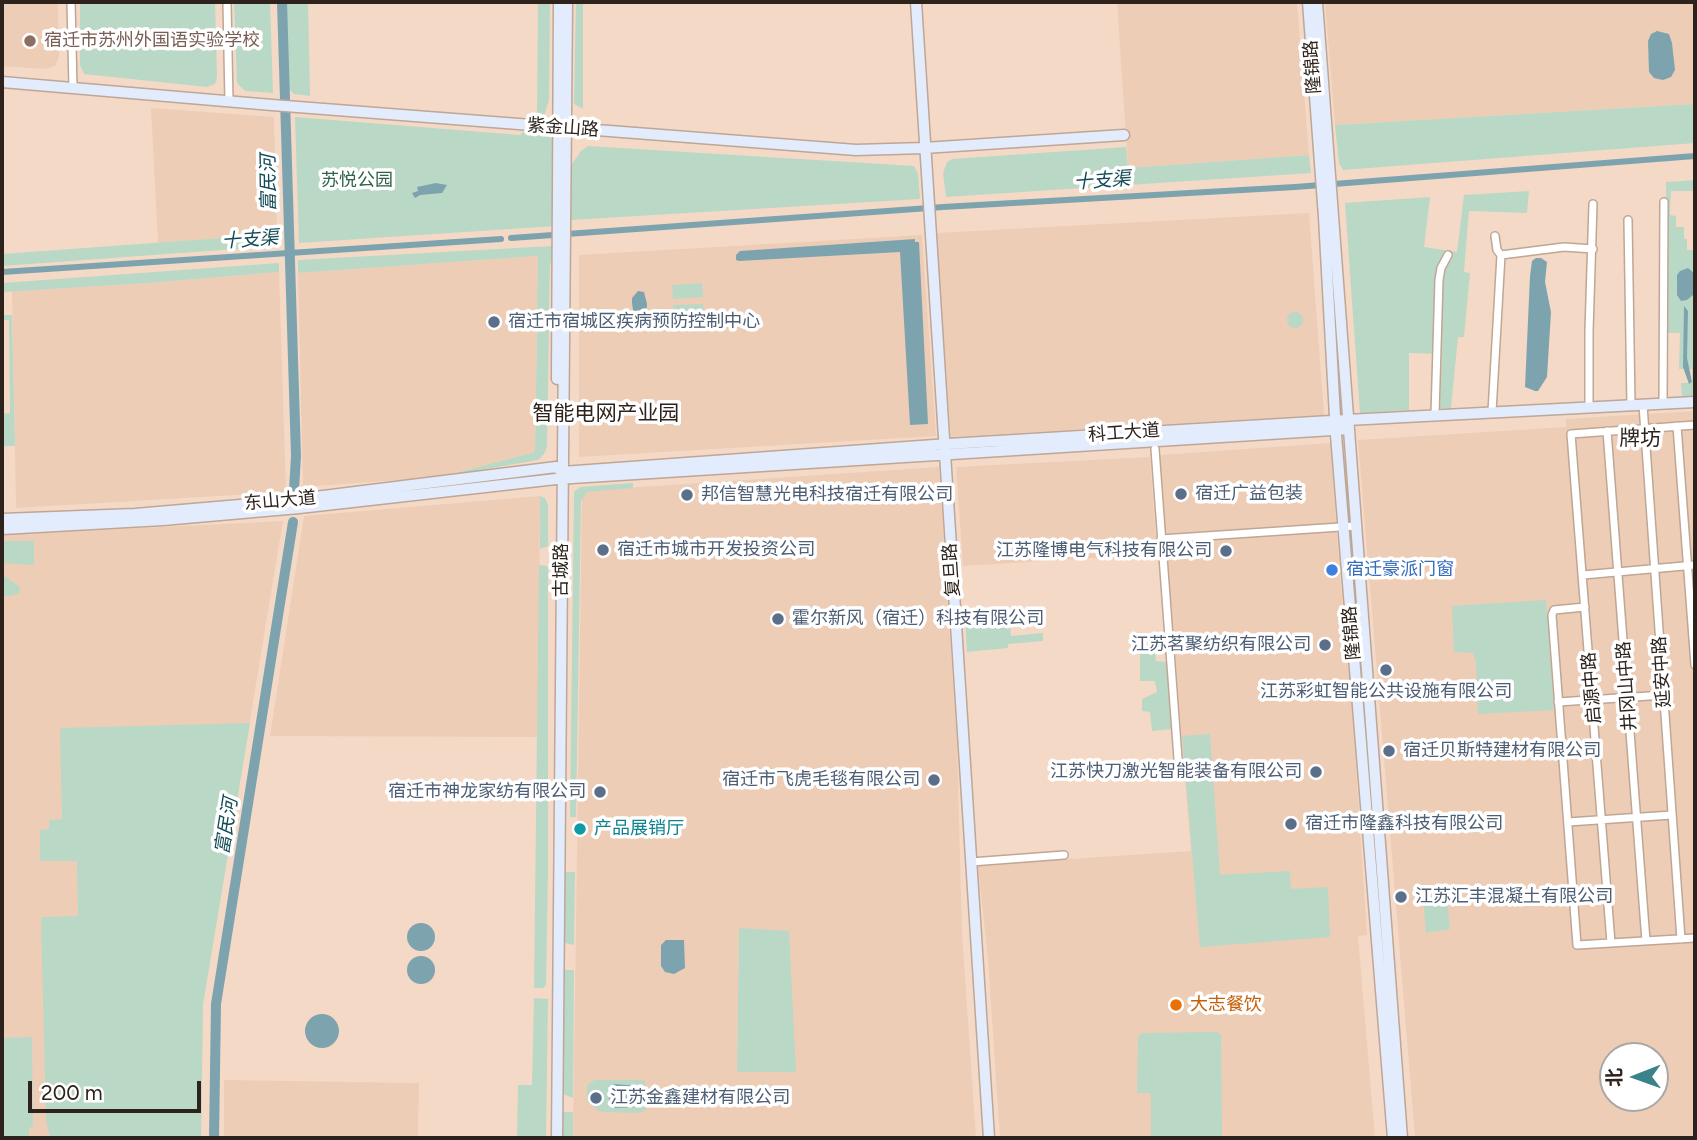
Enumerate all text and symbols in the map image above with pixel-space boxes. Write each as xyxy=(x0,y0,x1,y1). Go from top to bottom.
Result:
place label: 宿迁市苏州外国语实验学校 xyxy=(44,30,260,52)
marker: 宿迁市苏州外国语实验学校 xyxy=(22,33,38,49)
street label: 隆锦路 xyxy=(1300,39,1326,95)
street label: 紫金山路 xyxy=(526,115,600,141)
water label: 富民河 xyxy=(257,154,281,212)
water label: 十支渠 xyxy=(1073,168,1131,194)
park label: 苏悦公园 xyxy=(321,170,393,192)
water label: 十支渠 xyxy=(221,227,279,253)
place label: 宿迁市宿城区疾病预防控制中心 xyxy=(508,311,760,333)
marker: 宿迁市宿城区疾病预防控制中心 xyxy=(486,314,502,330)
district label: 智能电网产业园 xyxy=(533,401,679,427)
street label: 科工大道 xyxy=(1087,420,1161,446)
district label: 牌坊 xyxy=(1619,426,1661,452)
place label: 宿迁广益包装 xyxy=(1195,483,1303,505)
place label: 邦信智慧光电科技宿迁有限公司 xyxy=(701,484,953,506)
marker: 宿迁广益包装 xyxy=(1173,486,1189,502)
street label: 东山大道 xyxy=(243,487,317,515)
marker: 邦信智慧光电科技宿迁有限公司 xyxy=(679,487,695,503)
place label: 宿迁市城市开发投资公司 xyxy=(617,539,815,561)
place label: 江苏隆博电气科技有限公司 xyxy=(996,540,1212,562)
marker: 宿迁市城市开发投资公司 xyxy=(595,542,611,558)
street label: 复旦路 xyxy=(939,542,965,598)
street label: 古城路 xyxy=(551,543,573,597)
marker: 江苏隆博电气科技有限公司 xyxy=(1218,543,1234,559)
place label: 宿迁豪派门窗 xyxy=(1346,559,1454,581)
marker: 宿迁豪派门窗 xyxy=(1324,562,1340,578)
street label: 隆锦路 xyxy=(1339,605,1365,661)
place label: 霍尔新风（宿迁）科技有限公司 xyxy=(792,608,1044,630)
marker: 霍尔新风（宿迁）科技有限公司 xyxy=(770,611,786,627)
place label: 江苏茗聚纺织有限公司 xyxy=(1131,634,1311,656)
street label: 延安中路 xyxy=(1649,635,1675,709)
marker: 江苏茗聚纺织有限公司 xyxy=(1317,637,1333,653)
street label: 井冈山中路 xyxy=(1613,640,1641,732)
street label: 启源中路 xyxy=(1578,651,1606,725)
marker: 江苏彩虹智能公共设施有限公司 xyxy=(1378,662,1394,678)
place label: 江苏彩虹智能公共设施有限公司 xyxy=(1260,681,1512,703)
place label: 宿迁贝斯特建材有限公司 xyxy=(1403,740,1601,762)
marker: 宿迁贝斯特建材有限公司 xyxy=(1381,743,1397,759)
place label: 江苏快刀激光智能装备有限公司 xyxy=(1050,761,1302,783)
marker: 江苏快刀激光智能装备有限公司 xyxy=(1308,764,1324,780)
place label: 宿迁市飞虎毛毯有限公司 xyxy=(722,769,920,791)
marker: 宿迁市飞虎毛毯有限公司 xyxy=(926,772,942,788)
place label: 宿迁市神龙家纺有限公司 xyxy=(388,781,586,803)
marker: 宿迁市神龙家纺有限公司 xyxy=(592,784,608,800)
water label: 富民河 xyxy=(211,796,243,856)
place label: 宿迁市隆鑫科技有限公司 xyxy=(1305,813,1503,835)
marker: 宿迁市隆鑫科技有限公司 xyxy=(1283,816,1299,832)
place label: 产品展销厅 xyxy=(594,818,684,840)
marker: 产品展销厅 xyxy=(572,821,588,837)
place label: 江苏汇丰混凝土有限公司 xyxy=(1415,886,1613,908)
marker: 江苏汇丰混凝土有限公司 xyxy=(1393,889,1409,905)
place label: 大志餐饮 xyxy=(1190,994,1262,1016)
marker: 大志餐饮 xyxy=(1168,997,1184,1013)
north arrow xyxy=(1599,1042,1669,1112)
scale bar xyxy=(32,1066,205,1110)
text: 北 xyxy=(1603,1068,1626,1087)
text: 200 m xyxy=(41,1080,103,1105)
place label: 江苏金鑫建材有限公司 xyxy=(610,1087,790,1109)
marker: 江苏金鑫建材有限公司 xyxy=(588,1090,604,1106)

